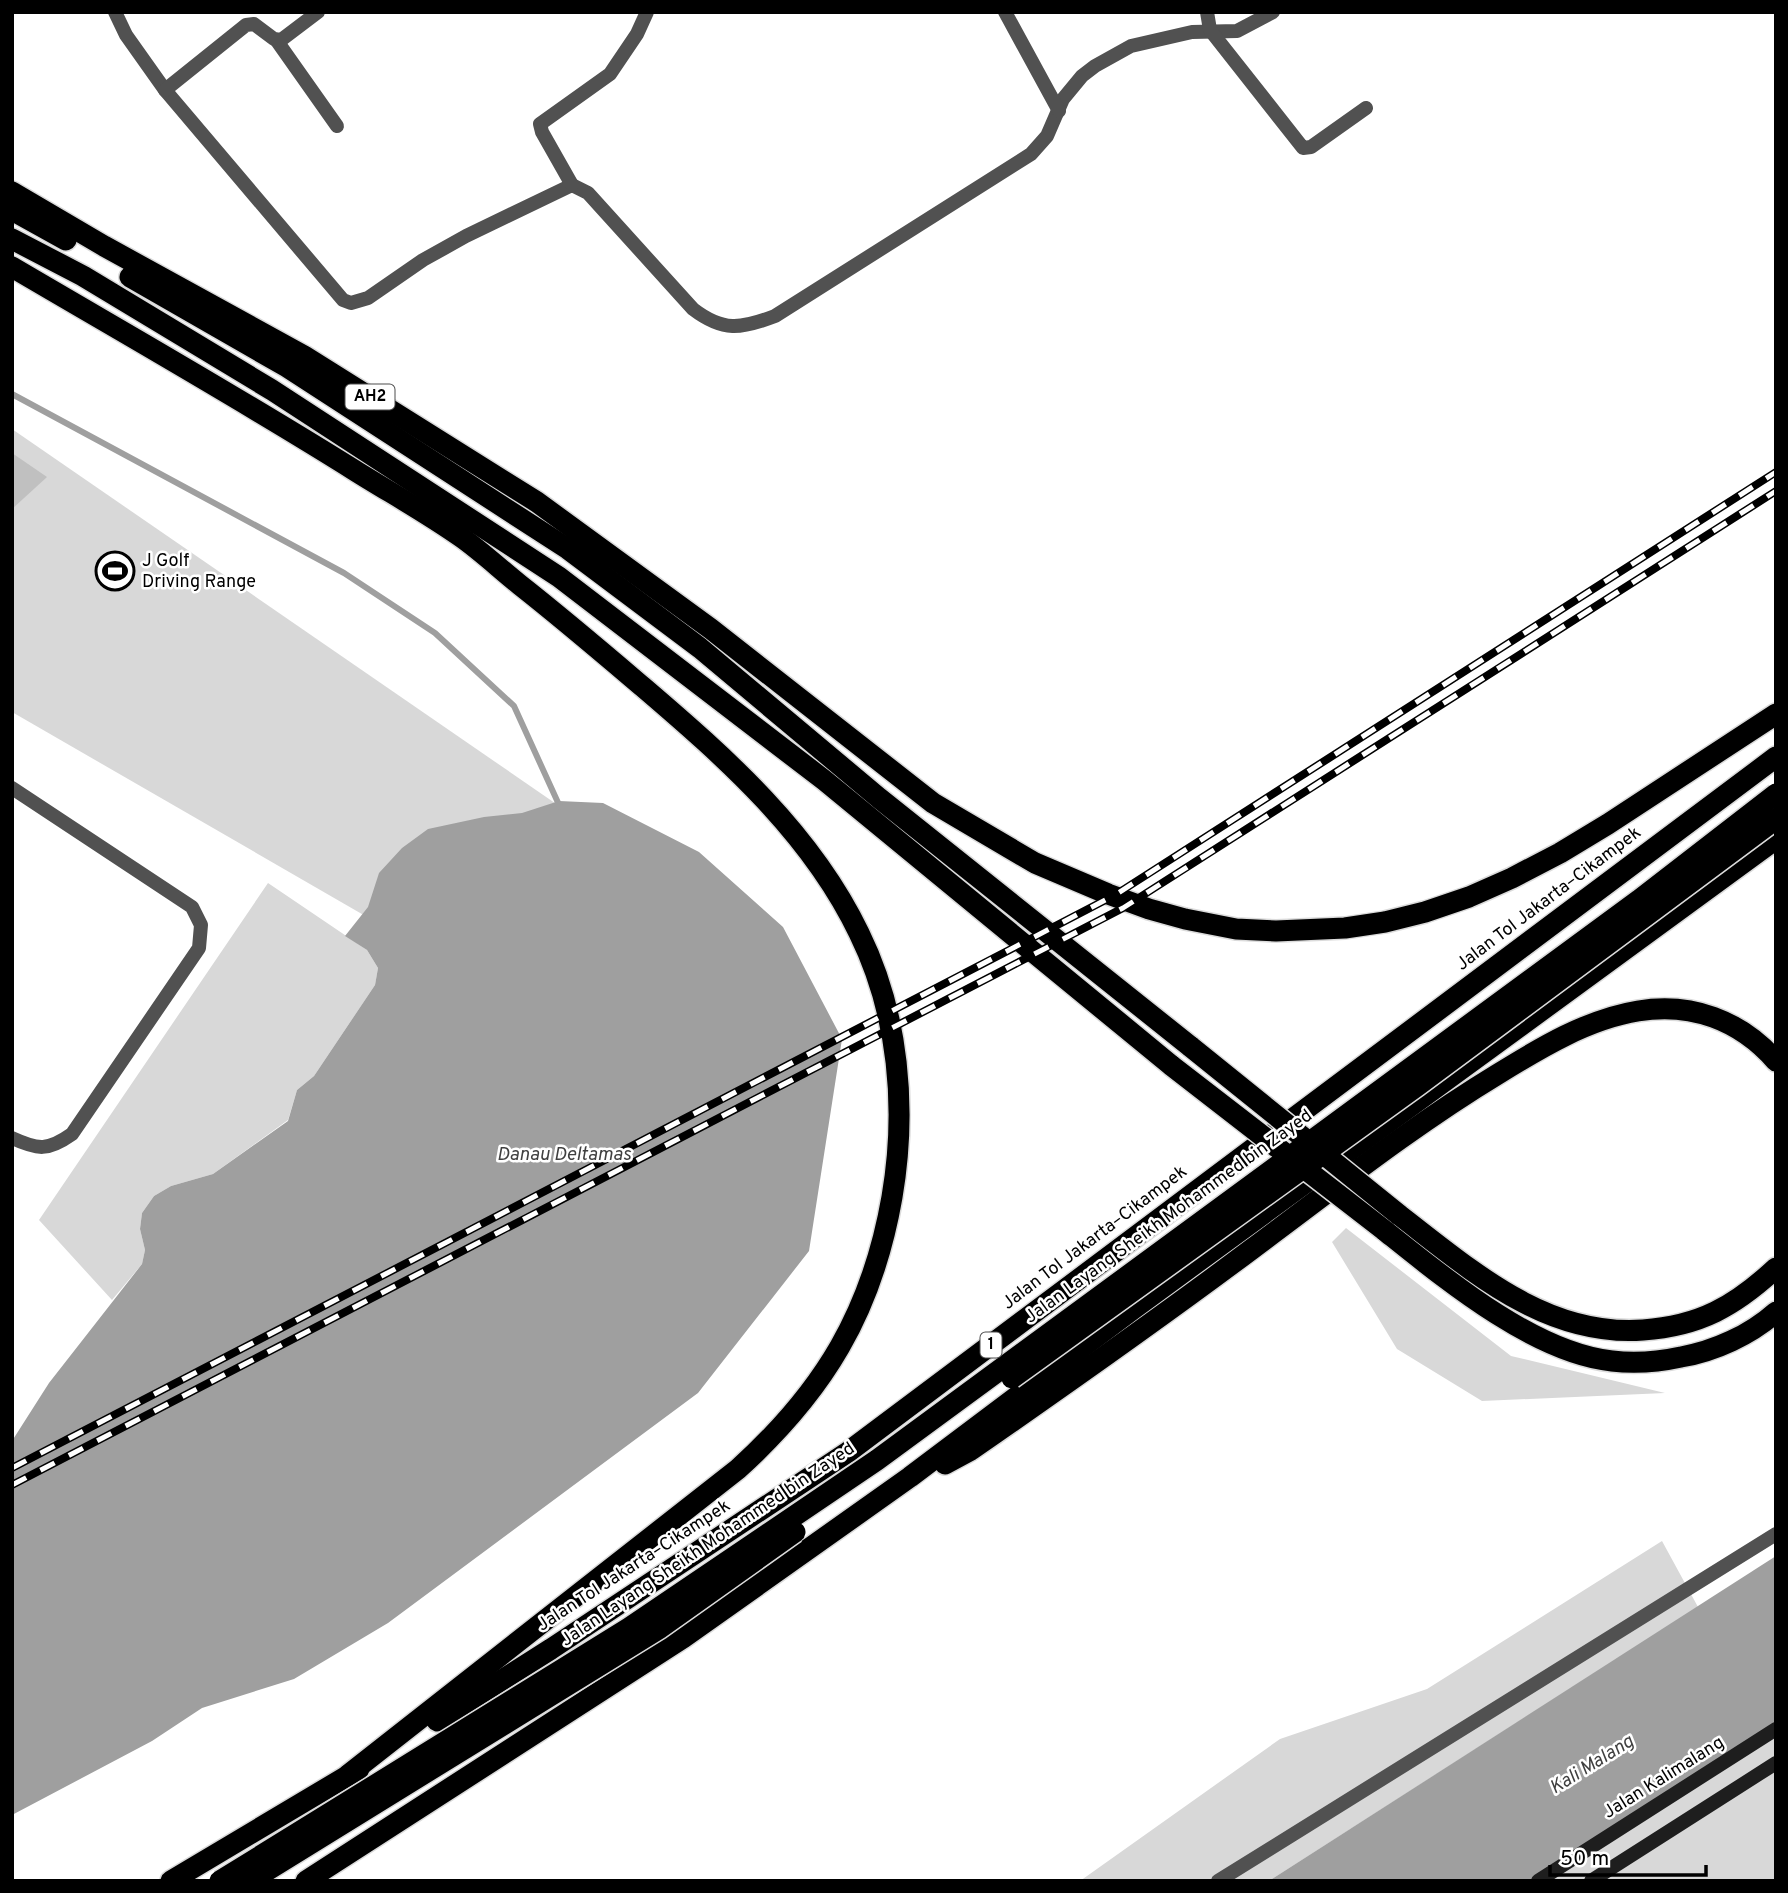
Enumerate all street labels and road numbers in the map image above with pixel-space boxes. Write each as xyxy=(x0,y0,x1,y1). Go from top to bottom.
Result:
road number: AH2 xyxy=(346,384,394,410)
street label: Jalan Tol Jakarta–Cikampek xyxy=(1452,822,1646,976)
street label: Jalan Layang Sheikh Mohammed bin Zayed xyxy=(1021,1105,1317,1329)
street label: Jalan Tol Jakarta–Cikampek xyxy=(998,1161,1192,1315)
road number: 1 xyxy=(981,1332,1002,1358)
street label: Jalan Layang Sheikh Mohammed bin Zayed xyxy=(556,1438,860,1652)
street label: Jalan Tol Jakarta–Cikampek xyxy=(533,1495,735,1637)
street label: Jalan Kalimalang xyxy=(1599,1732,1729,1824)

